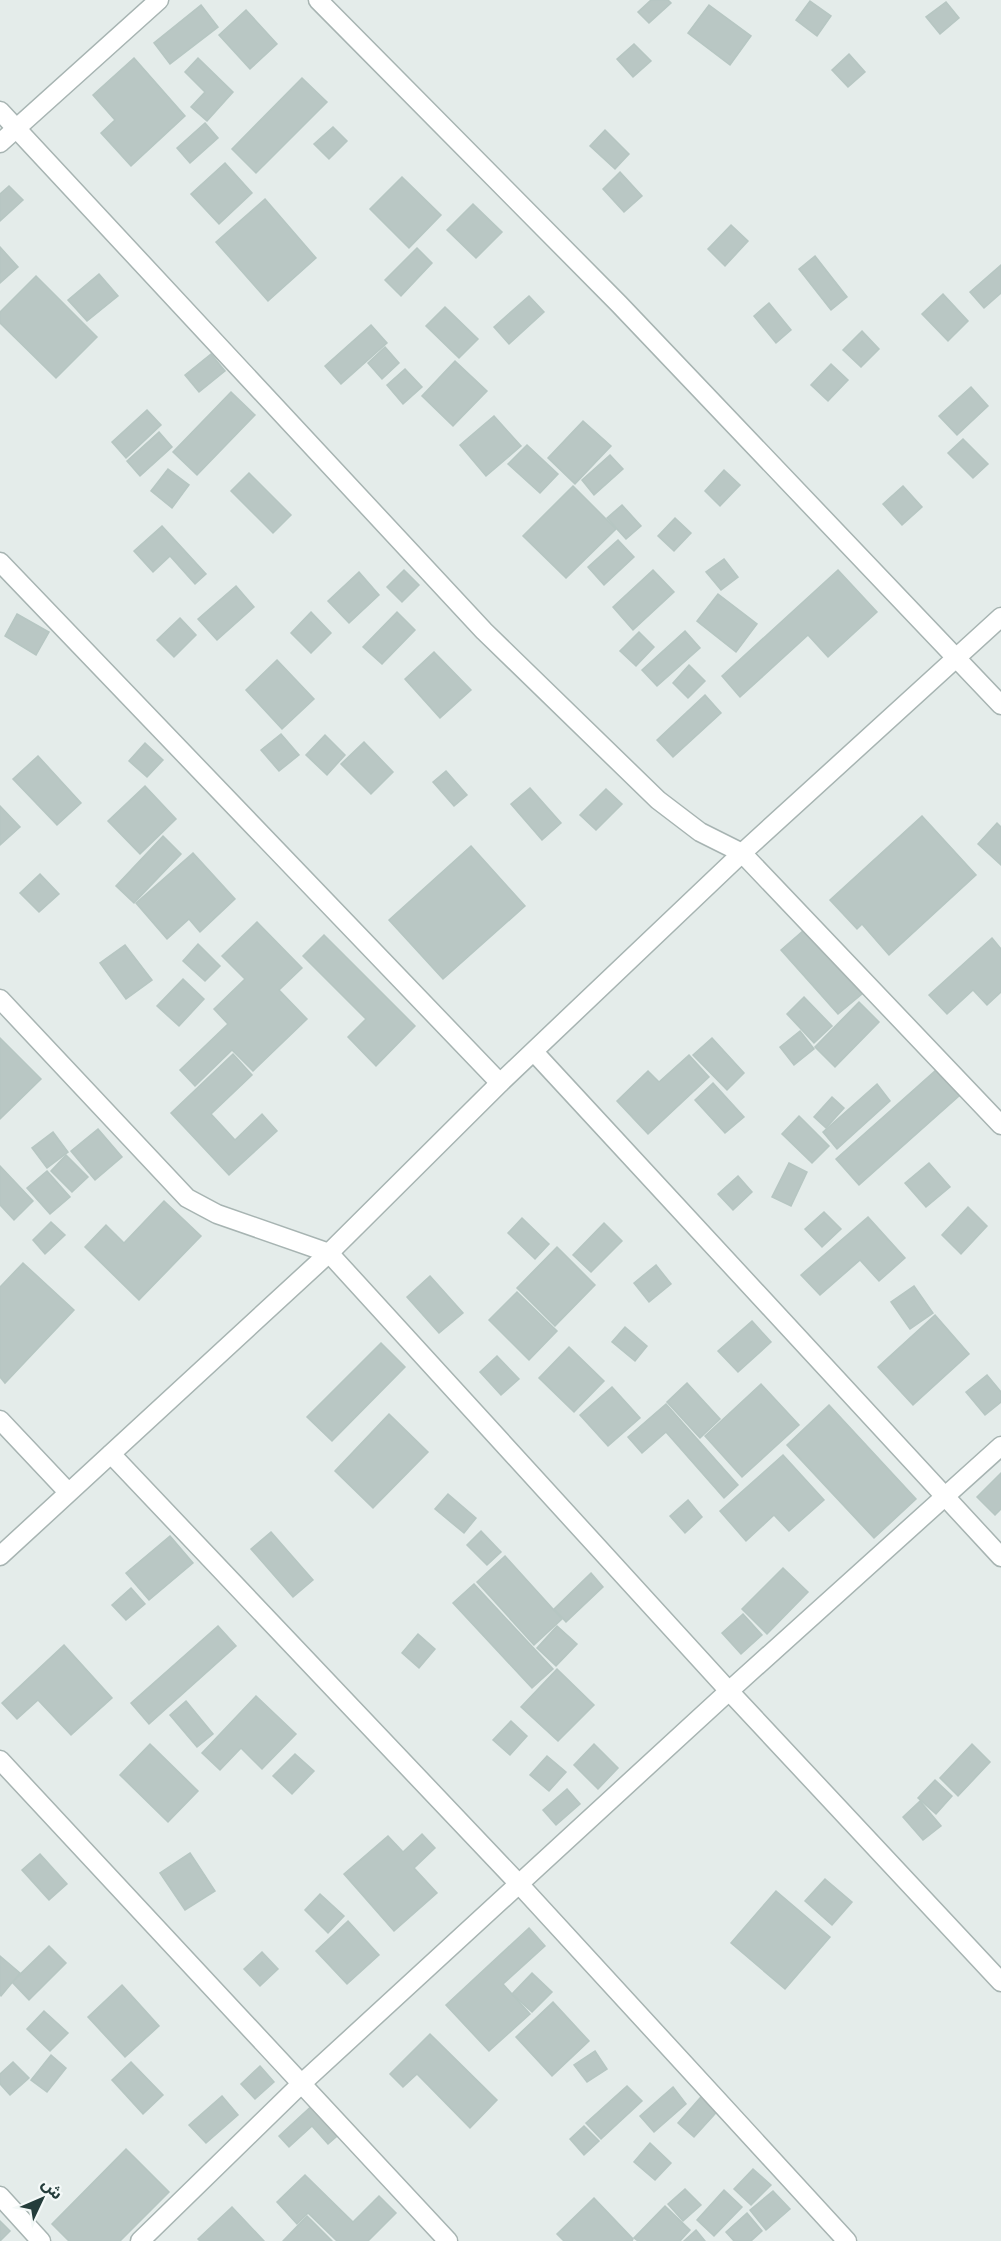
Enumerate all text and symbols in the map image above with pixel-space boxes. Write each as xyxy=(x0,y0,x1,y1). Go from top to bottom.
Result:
north arrow xyxy=(12,2169,72,2229)
text: ش xyxy=(38,2174,67,2203)

